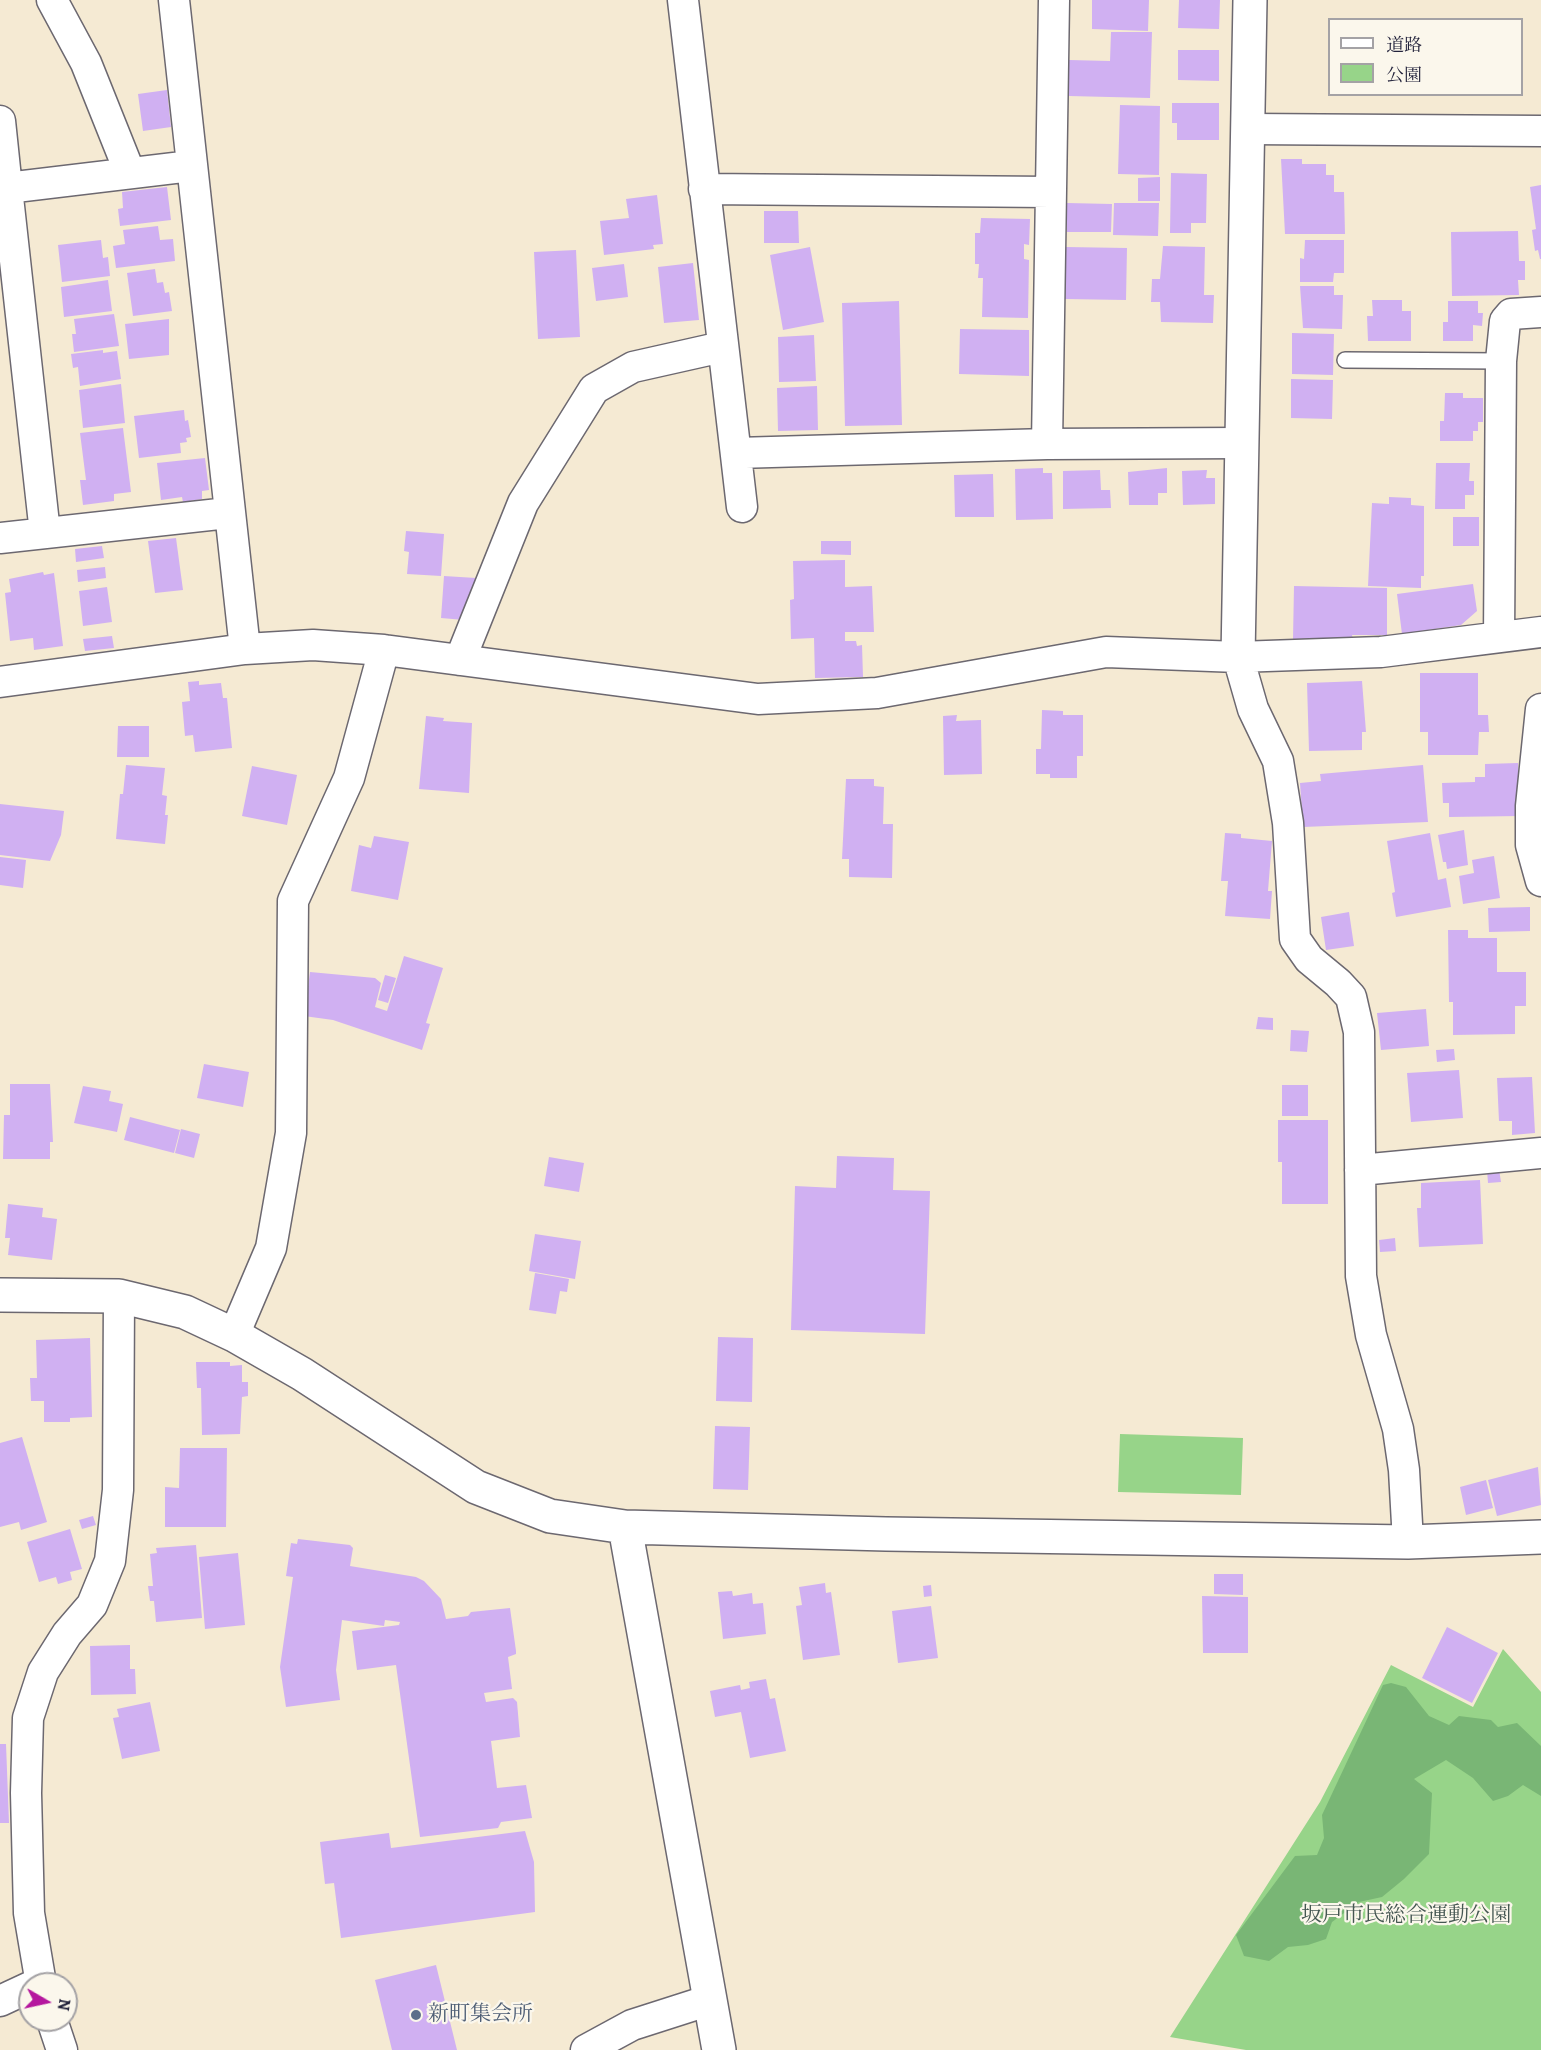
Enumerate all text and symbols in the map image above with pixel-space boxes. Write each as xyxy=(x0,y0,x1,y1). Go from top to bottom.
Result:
legend xyxy=(1328,18,1523,96)
text: 道路 xyxy=(1386,33,1422,57)
text: 公園 xyxy=(1386,63,1422,87)
park label: 坂戸市民総合運動公園 xyxy=(1301,1903,1511,1929)
north arrow xyxy=(18,1972,78,2032)
text: N xyxy=(52,1997,76,2012)
place label: 新町集会所 xyxy=(428,2002,533,2028)
marker: 新町集会所 xyxy=(409,2008,423,2022)

